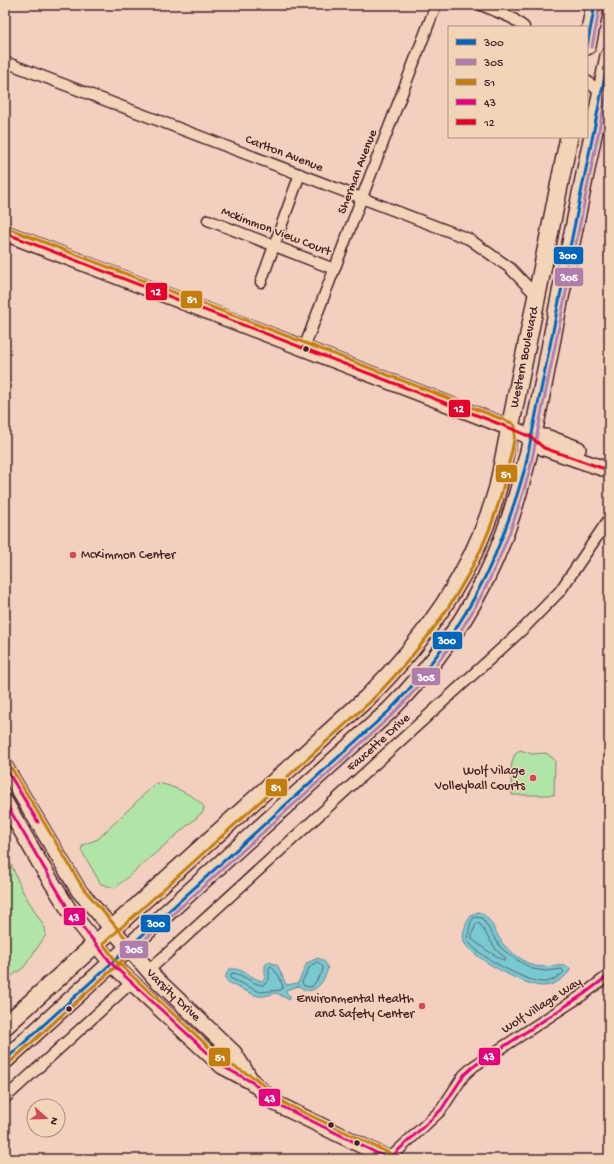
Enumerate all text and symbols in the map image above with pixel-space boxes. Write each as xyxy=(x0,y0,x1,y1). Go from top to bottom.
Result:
legend xyxy=(448,26,588,138)
text: 300 xyxy=(483,37,504,51)
text: 305 xyxy=(483,57,503,71)
text: 51 xyxy=(484,77,495,91)
text: 43 xyxy=(484,97,496,111)
text: 12 xyxy=(483,117,495,131)
street label: Sherman Avenue xyxy=(335,127,381,216)
street label: Carlton Avenue xyxy=(243,132,325,176)
street label: Mckimmon View Court xyxy=(219,204,335,260)
line badge: 300 xyxy=(553,246,584,265)
text: 300 xyxy=(558,251,578,263)
line badge: 305 xyxy=(554,267,584,287)
text: 305 xyxy=(559,273,578,285)
line badge: 12 xyxy=(145,282,168,301)
text: 12 xyxy=(150,287,162,299)
line badge: 51 xyxy=(180,290,203,309)
text: 51 xyxy=(187,295,197,307)
street label: Western Boulevard xyxy=(507,304,542,409)
unlabelled marker xyxy=(301,344,311,354)
line badge: 12 xyxy=(448,399,471,418)
text: 12 xyxy=(453,404,465,416)
line badge: 51 xyxy=(495,464,518,483)
text: 51 xyxy=(501,470,511,482)
place label: McKimmon Center xyxy=(81,548,177,563)
marker: McKimmon Center xyxy=(68,550,78,560)
line badge: 300 xyxy=(432,631,463,650)
text: 300 xyxy=(437,636,457,648)
line badge: 305 xyxy=(411,667,441,686)
text: 305 xyxy=(416,673,435,685)
street label: Faucette Drive xyxy=(344,711,414,776)
place label: Wolf Vilage Volleyball Courts xyxy=(434,764,526,794)
marker: Wolf Vilage Volleyball Courts xyxy=(528,773,538,783)
line badge: 51 xyxy=(265,778,288,797)
text: 51 xyxy=(271,783,281,795)
line badge: 43 xyxy=(63,907,86,926)
text: 43 xyxy=(68,913,80,925)
line badge: 300 xyxy=(140,914,171,933)
text: 300 xyxy=(146,919,166,931)
line badge: 305 xyxy=(119,940,149,959)
text: 305 xyxy=(124,945,143,957)
street label: Varsity Drive xyxy=(142,965,204,1025)
street label: Wolf Village Way xyxy=(499,974,585,1037)
place label: Environmental Health and Safety Center xyxy=(297,992,415,1022)
marker: Environmental Health and Safety Center xyxy=(417,1001,427,1011)
unlabelled marker xyxy=(64,1004,74,1014)
line badge: 51 xyxy=(208,1047,231,1067)
line badge: 43 xyxy=(478,1047,501,1066)
text: 43 xyxy=(483,1052,495,1064)
text: 51 xyxy=(215,1053,225,1065)
line badge: 43 xyxy=(258,1088,281,1107)
text: 43 xyxy=(264,1094,276,1106)
north arrow xyxy=(26,1098,66,1138)
text: N xyxy=(47,1115,60,1126)
unlabelled marker xyxy=(326,1120,336,1130)
unlabelled marker xyxy=(352,1138,362,1148)

